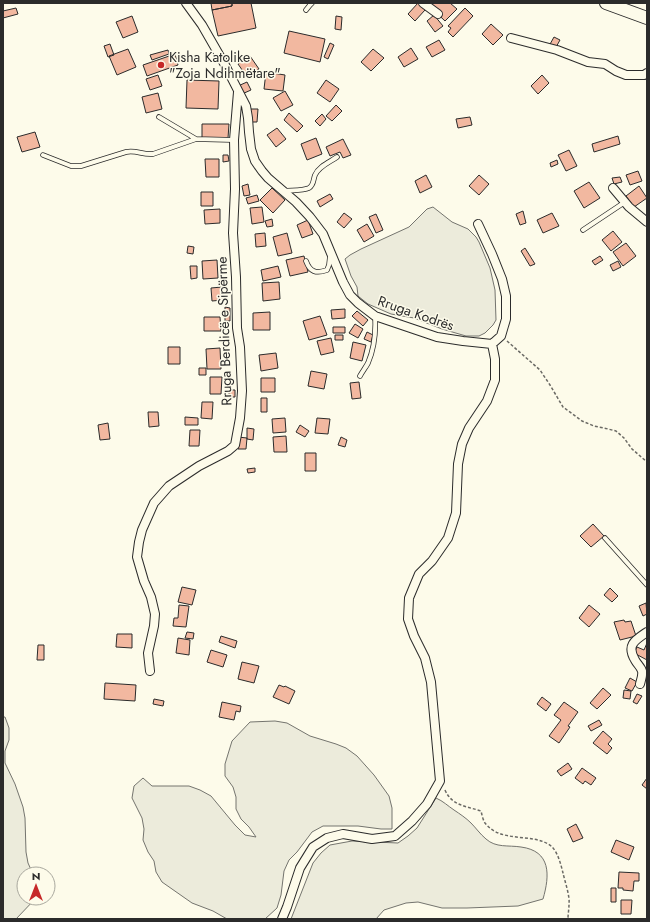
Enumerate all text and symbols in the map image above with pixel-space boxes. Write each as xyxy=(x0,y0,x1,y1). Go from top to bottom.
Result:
place label: Kisha Katolike "Zoja Ndihmëtare" xyxy=(169,47,281,83)
marker: Kisha Katolike "Zoja Ndihmëtare" xyxy=(156,60,166,70)
street label: Rruga Berdicë e Sipërme xyxy=(211,256,237,406)
street label: Rruga Kodrës xyxy=(375,291,457,336)
north arrow xyxy=(16,866,56,906)
text: N xyxy=(32,868,40,884)

